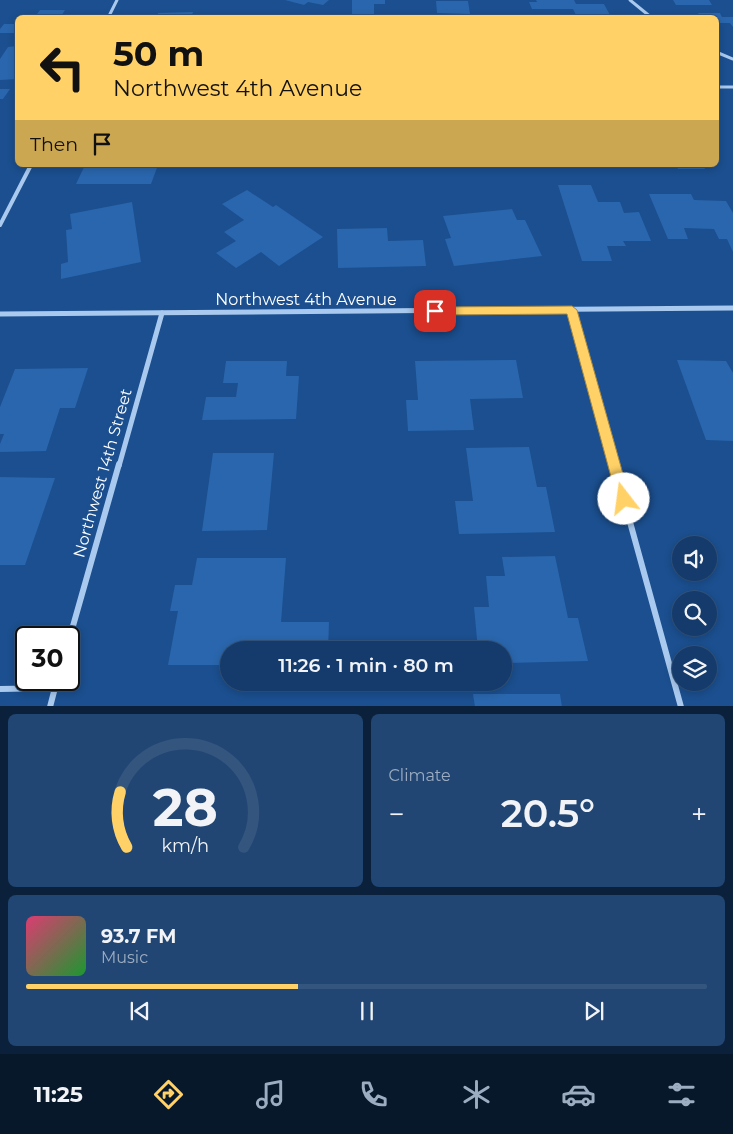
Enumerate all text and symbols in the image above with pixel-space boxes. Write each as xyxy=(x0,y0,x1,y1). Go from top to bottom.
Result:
text: 50 m xyxy=(113,32,204,75)
icon: left xyxy=(30,35,95,100)
text: Northwest 4th Avenue xyxy=(113,75,362,102)
icon: arrive xyxy=(88,130,116,158)
text: Then xyxy=(30,133,78,156)
street label: Northwest 4th Avenue xyxy=(215,290,397,309)
pin xyxy=(414,290,456,332)
icon: arrive xyxy=(421,297,449,325)
street label: Northwest 14th Street xyxy=(69,386,136,560)
position arrow xyxy=(597,472,649,524)
map controls xyxy=(672,536,717,691)
button: sound xyxy=(672,536,717,581)
button: search xyxy=(672,591,717,636)
speed limit sign: 30 xyxy=(15,626,80,691)
button: layers xyxy=(672,646,717,691)
text: 11:26 · 1 min · 80 m xyxy=(278,654,454,677)
text: Climate xyxy=(389,766,451,785)
text: 28 xyxy=(153,776,218,839)
text: 20.5° xyxy=(501,790,595,837)
text: − xyxy=(389,797,405,831)
text: + xyxy=(691,797,707,831)
text: km/h xyxy=(161,835,209,856)
text: 93.7 FM xyxy=(101,925,176,948)
text: Music xyxy=(101,948,148,967)
icon: previous xyxy=(126,997,154,1025)
icon: pause xyxy=(353,997,381,1025)
icon: next xyxy=(580,997,608,1025)
icon: directions xyxy=(151,1077,186,1112)
icon: music xyxy=(253,1077,288,1112)
icon: phone xyxy=(356,1077,391,1112)
icon: climate xyxy=(459,1077,494,1112)
icon: car xyxy=(561,1077,596,1112)
icon: filters xyxy=(664,1077,699,1112)
text: 11:25 xyxy=(34,1081,83,1108)

